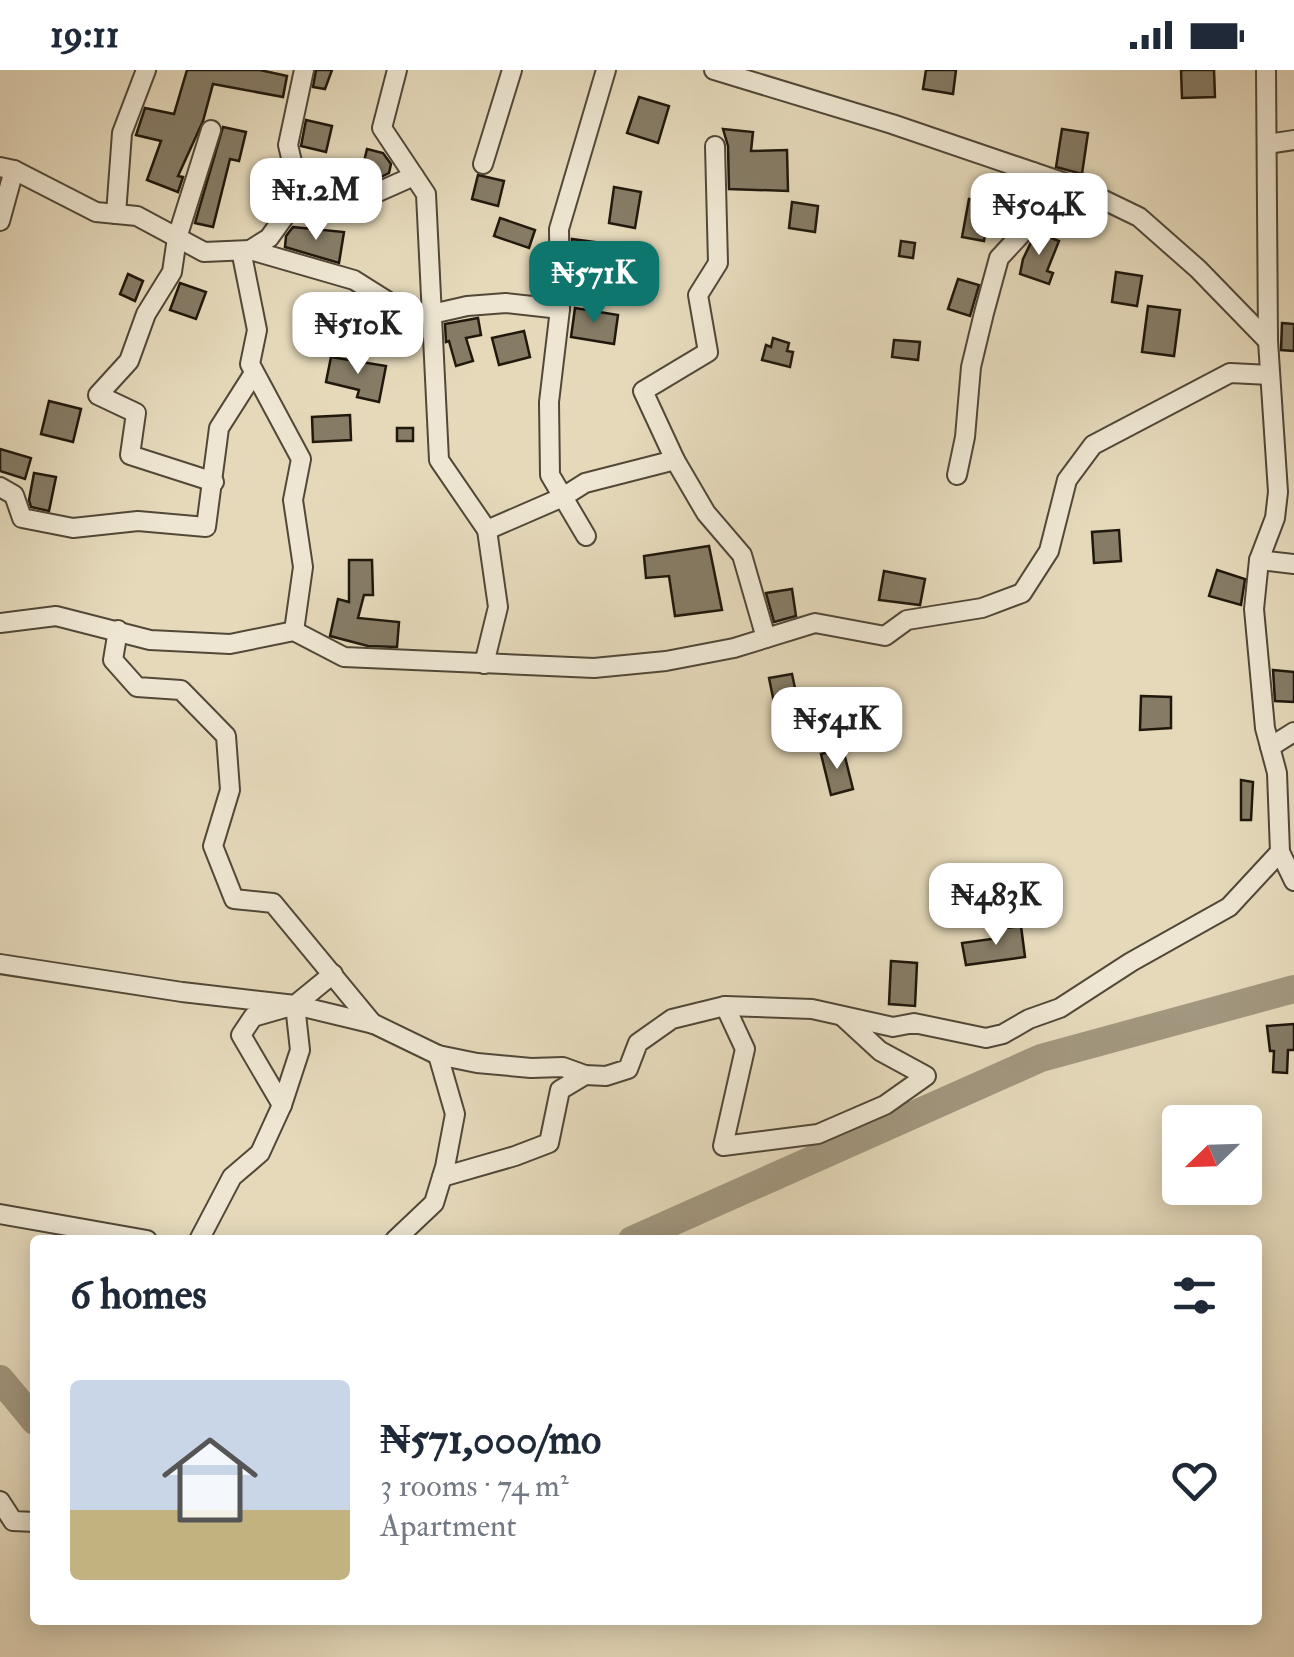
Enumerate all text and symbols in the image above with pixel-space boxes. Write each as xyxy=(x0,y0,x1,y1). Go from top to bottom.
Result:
text: 19:11 xyxy=(50,11,119,59)
pin: ₦1.2M xyxy=(246,158,386,243)
text: ₦1.2M xyxy=(272,170,360,210)
pin: ₦504K xyxy=(969,173,1109,258)
text: ₦504K xyxy=(993,185,1085,225)
pin: ₦571K xyxy=(524,241,664,326)
text: ₦571K xyxy=(551,253,637,293)
pin: ₦510K xyxy=(288,292,428,377)
text: ₦510K xyxy=(314,304,402,344)
pin: ₦541K xyxy=(767,687,907,772)
text: ₦541K xyxy=(793,699,881,739)
pin: ₦483K xyxy=(926,863,1066,948)
text: ₦483K xyxy=(951,875,1041,915)
north arrow xyxy=(1162,1105,1262,1205)
map controls xyxy=(1162,1105,1262,1205)
icon: filters xyxy=(1167,1268,1222,1323)
text: 6 homes xyxy=(70,1269,207,1321)
text: ₦571,000/mo xyxy=(380,1414,601,1466)
icon: home xyxy=(150,1420,270,1540)
icon: heart xyxy=(1167,1453,1222,1508)
text: 3 rooms · 74 m² xyxy=(380,1466,569,1506)
text: Apartment xyxy=(380,1506,517,1546)

